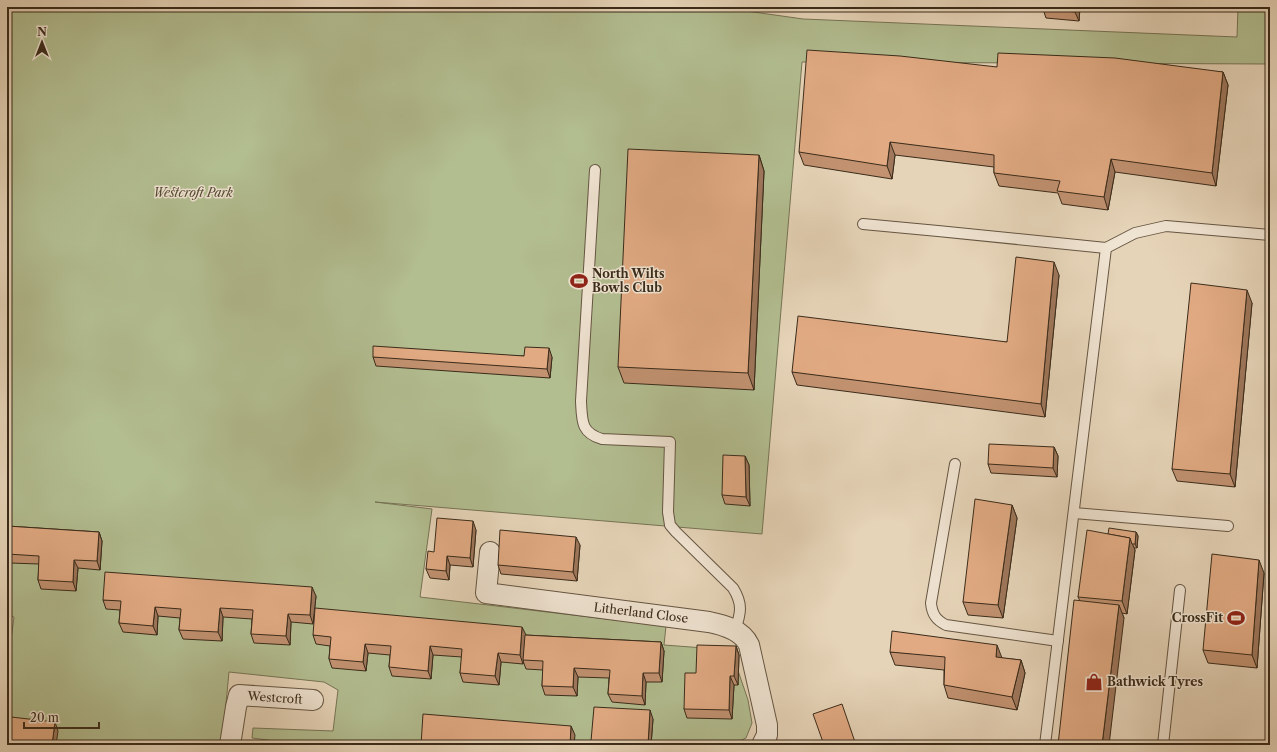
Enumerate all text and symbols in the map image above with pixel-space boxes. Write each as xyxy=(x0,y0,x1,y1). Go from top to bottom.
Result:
north arrow xyxy=(22,22,62,62)
text: N xyxy=(37,25,47,39)
park label: Westcroft Park xyxy=(153,185,234,200)
place label: North Wilts Bowls Club xyxy=(592,266,665,295)
sports icon: North Wilts Bowls Club xyxy=(569,271,589,291)
street label: Litherland Close xyxy=(593,599,689,626)
sports icon: CrossFit xyxy=(1226,608,1246,628)
place label: CrossFit xyxy=(1172,610,1223,625)
shop icon: Bathwick Tyres xyxy=(1084,672,1104,692)
place label: Bathwick Tyres xyxy=(1107,674,1204,689)
street label: Westcroft xyxy=(246,688,304,707)
scale bar xyxy=(24,704,99,730)
text: 20 m xyxy=(30,710,59,725)

